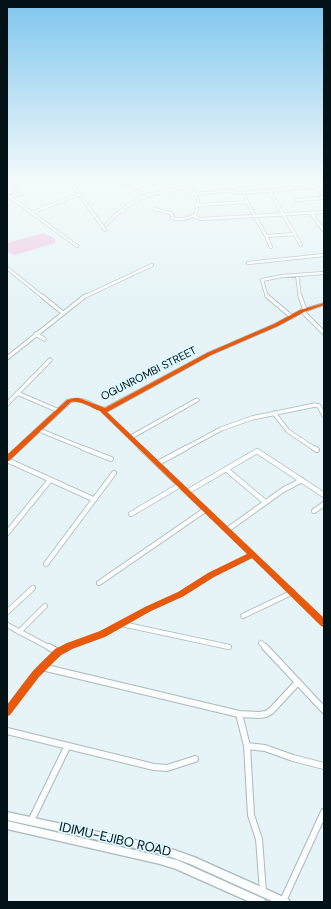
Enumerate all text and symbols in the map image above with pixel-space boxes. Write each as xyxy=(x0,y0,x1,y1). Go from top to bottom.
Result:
street label: OGUNROMBI STREET xyxy=(99,344,199,404)
street label: IDIMU-EJIBO ROAD xyxy=(57,820,173,860)

